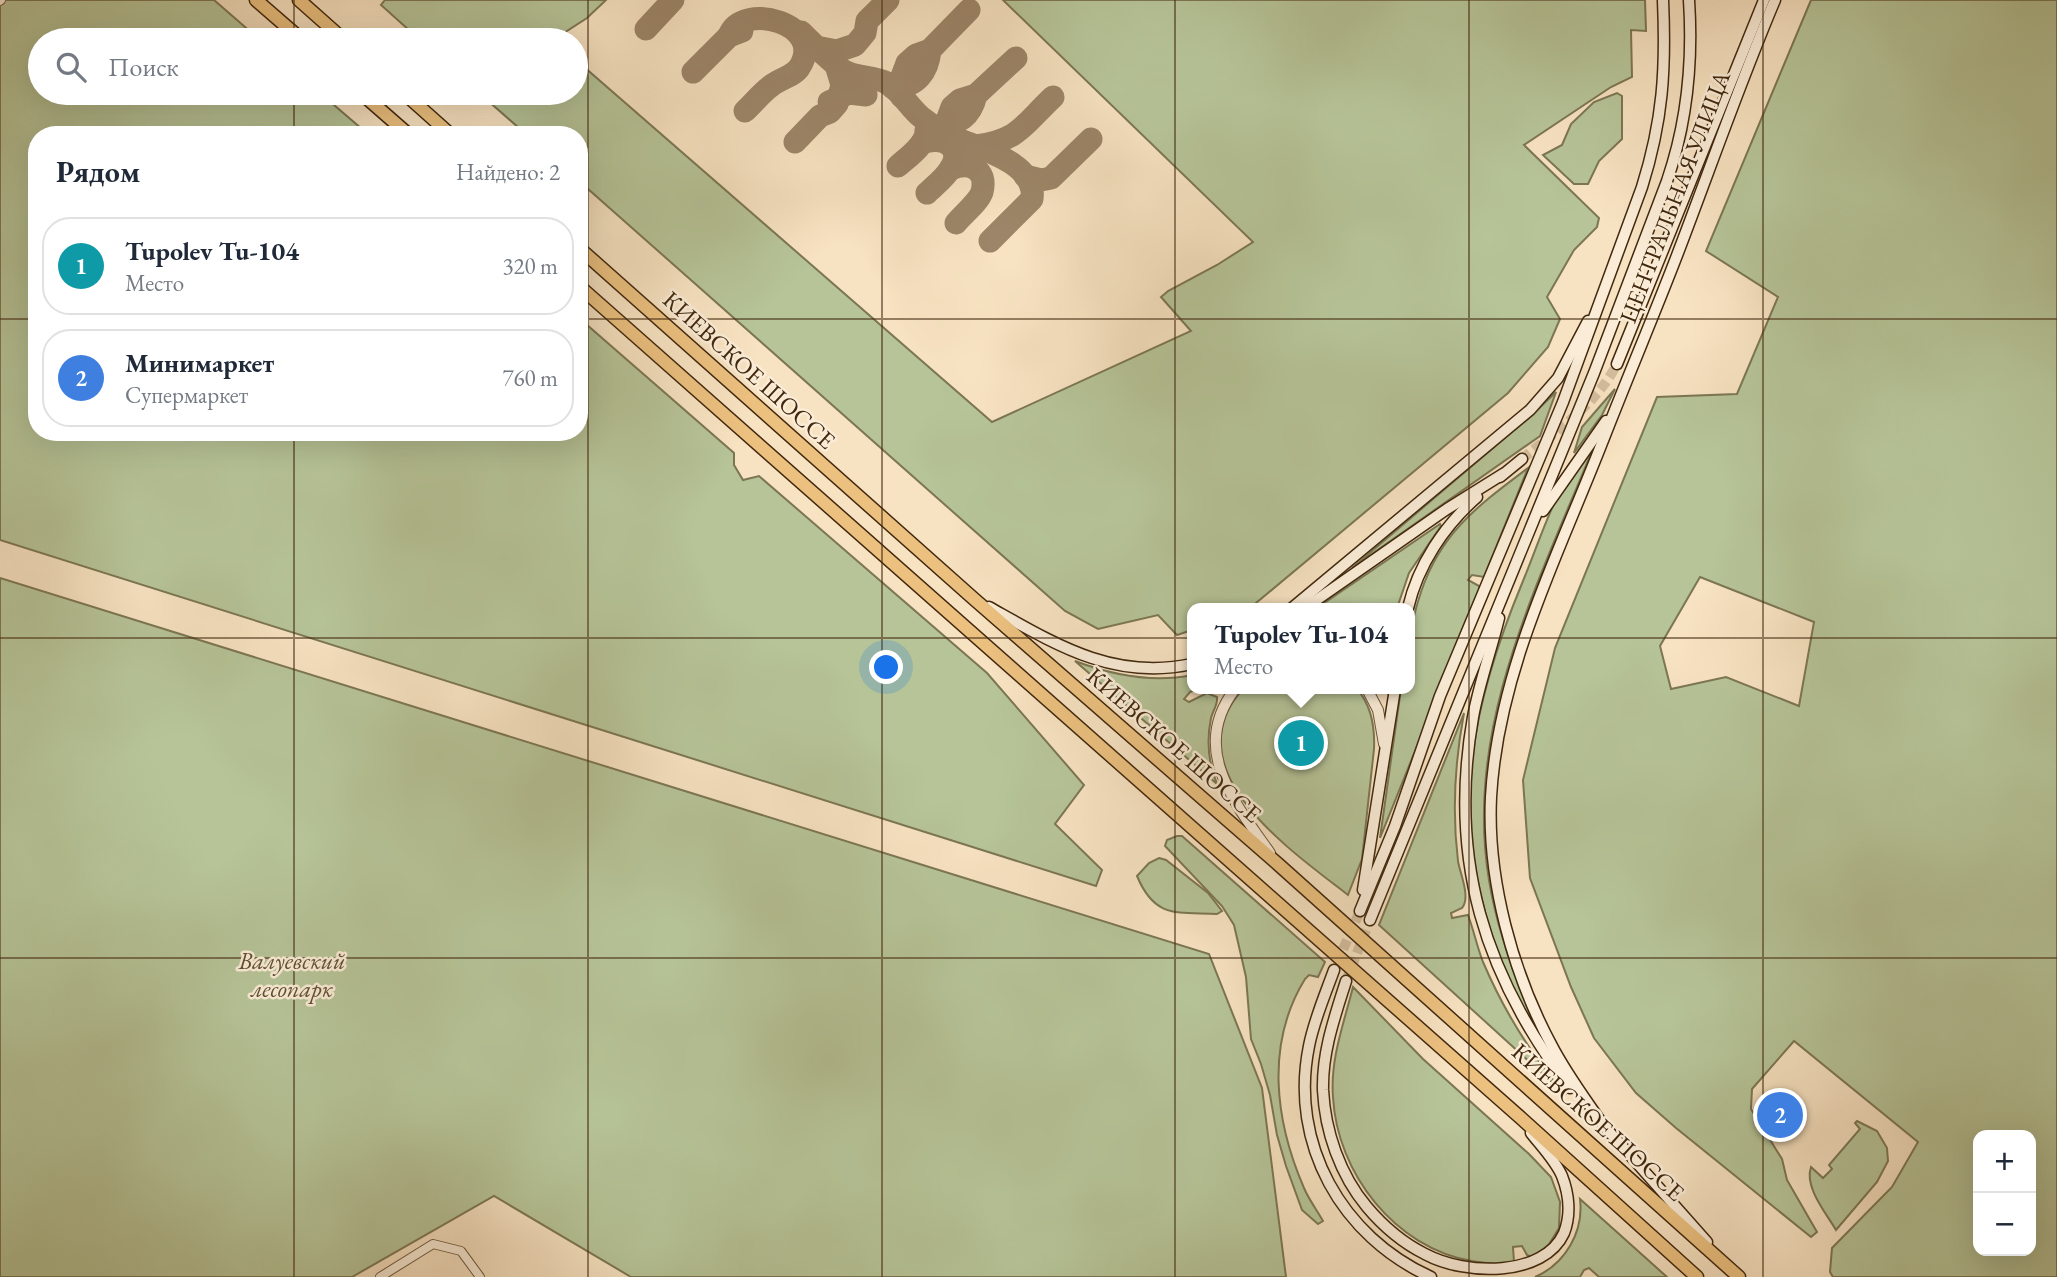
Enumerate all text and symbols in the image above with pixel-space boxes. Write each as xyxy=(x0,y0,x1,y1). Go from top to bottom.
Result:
search box xyxy=(28,28,588,105)
icon: search xyxy=(52,48,90,86)
text: Поиск xyxy=(108,50,179,84)
street label: ЦЕНТРАЛЬНАЯ УЛИЦА xyxy=(1612,66,1737,327)
text: Рядом xyxy=(56,152,140,191)
text: Найдено: 2 xyxy=(456,157,560,187)
text: Tupolev Tu-104 xyxy=(125,234,299,268)
text: 1 xyxy=(75,251,87,281)
text: 320 m xyxy=(502,251,558,281)
text: Место xyxy=(125,268,184,298)
street label: КИЕВСКОЕ ШОССЕ xyxy=(656,284,842,455)
text: Минимаркет xyxy=(125,346,274,380)
text: 2 xyxy=(75,363,87,393)
text: 760 m xyxy=(502,363,558,393)
text: Супермаркет xyxy=(125,380,248,410)
popup xyxy=(1187,603,1415,694)
text: Tupolev Tu-104 xyxy=(1214,617,1388,651)
your location xyxy=(869,650,903,684)
text: Место xyxy=(1214,651,1273,681)
street label: КИЕВСКОЕ ШОССЕ xyxy=(1080,660,1268,829)
pin: 1 xyxy=(1278,717,1324,769)
park label: Валуевский лесопарк xyxy=(237,945,346,1004)
street label: КИЕВСКОЕ ШОССЕ xyxy=(1505,1036,1691,1207)
pin: 2 xyxy=(1757,1089,1803,1141)
map controls xyxy=(1973,1130,2036,1256)
button: + xyxy=(1973,1130,2036,1193)
button: − xyxy=(1973,1193,2036,1256)

